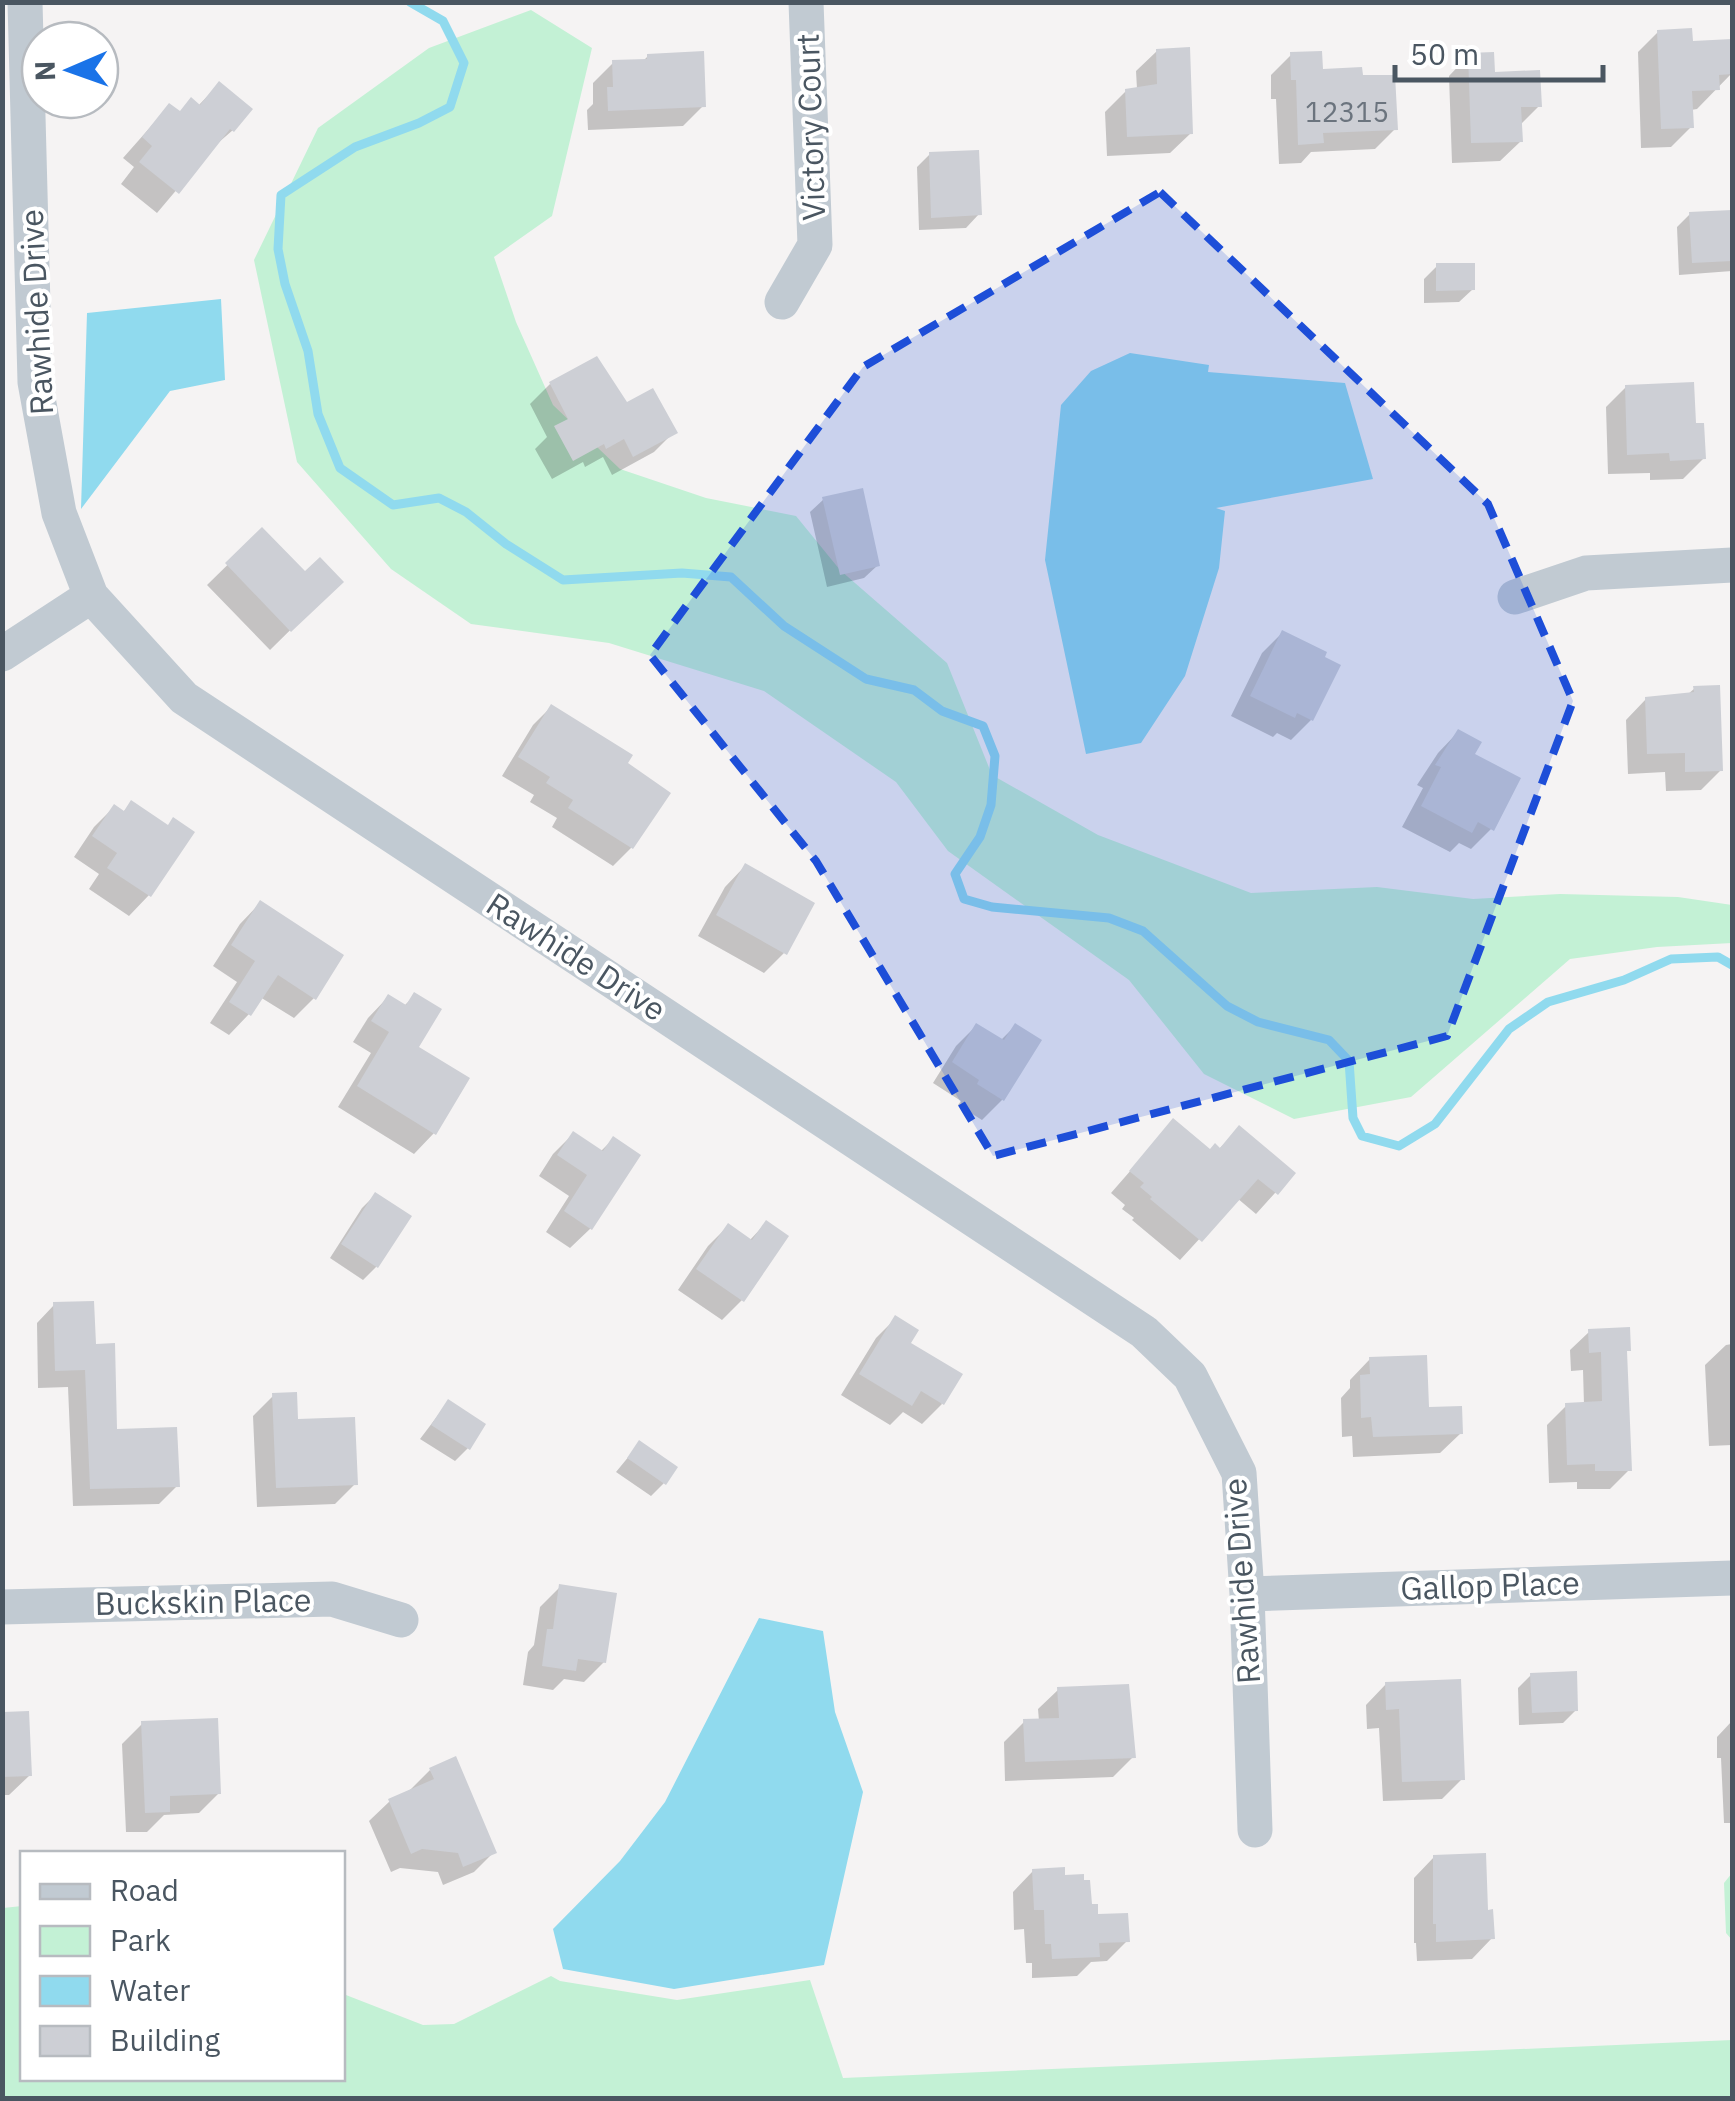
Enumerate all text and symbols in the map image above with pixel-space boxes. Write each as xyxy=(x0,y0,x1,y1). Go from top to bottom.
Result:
north arrow xyxy=(20,20,120,120)
scale bar xyxy=(1395,20,1602,82)
street label: Victory Court xyxy=(786,33,834,221)
text: 50 m xyxy=(1410,34,1479,73)
text: N xyxy=(26,60,63,82)
house number: 12315 xyxy=(1305,93,1389,130)
street label: Rawhide Drive xyxy=(10,208,62,416)
street label: Rawhide Drive xyxy=(479,882,674,1030)
street label: Rawhide Drive xyxy=(1213,1477,1269,1685)
street label: Gallop Place xyxy=(1400,1561,1580,1609)
street label: Buckskin Place xyxy=(94,1578,312,1624)
legend xyxy=(20,1851,345,2081)
text: Road xyxy=(110,1870,179,1909)
text: Park xyxy=(110,1920,171,1959)
text: Water xyxy=(110,1970,190,2009)
text: Building xyxy=(110,2020,220,2059)

